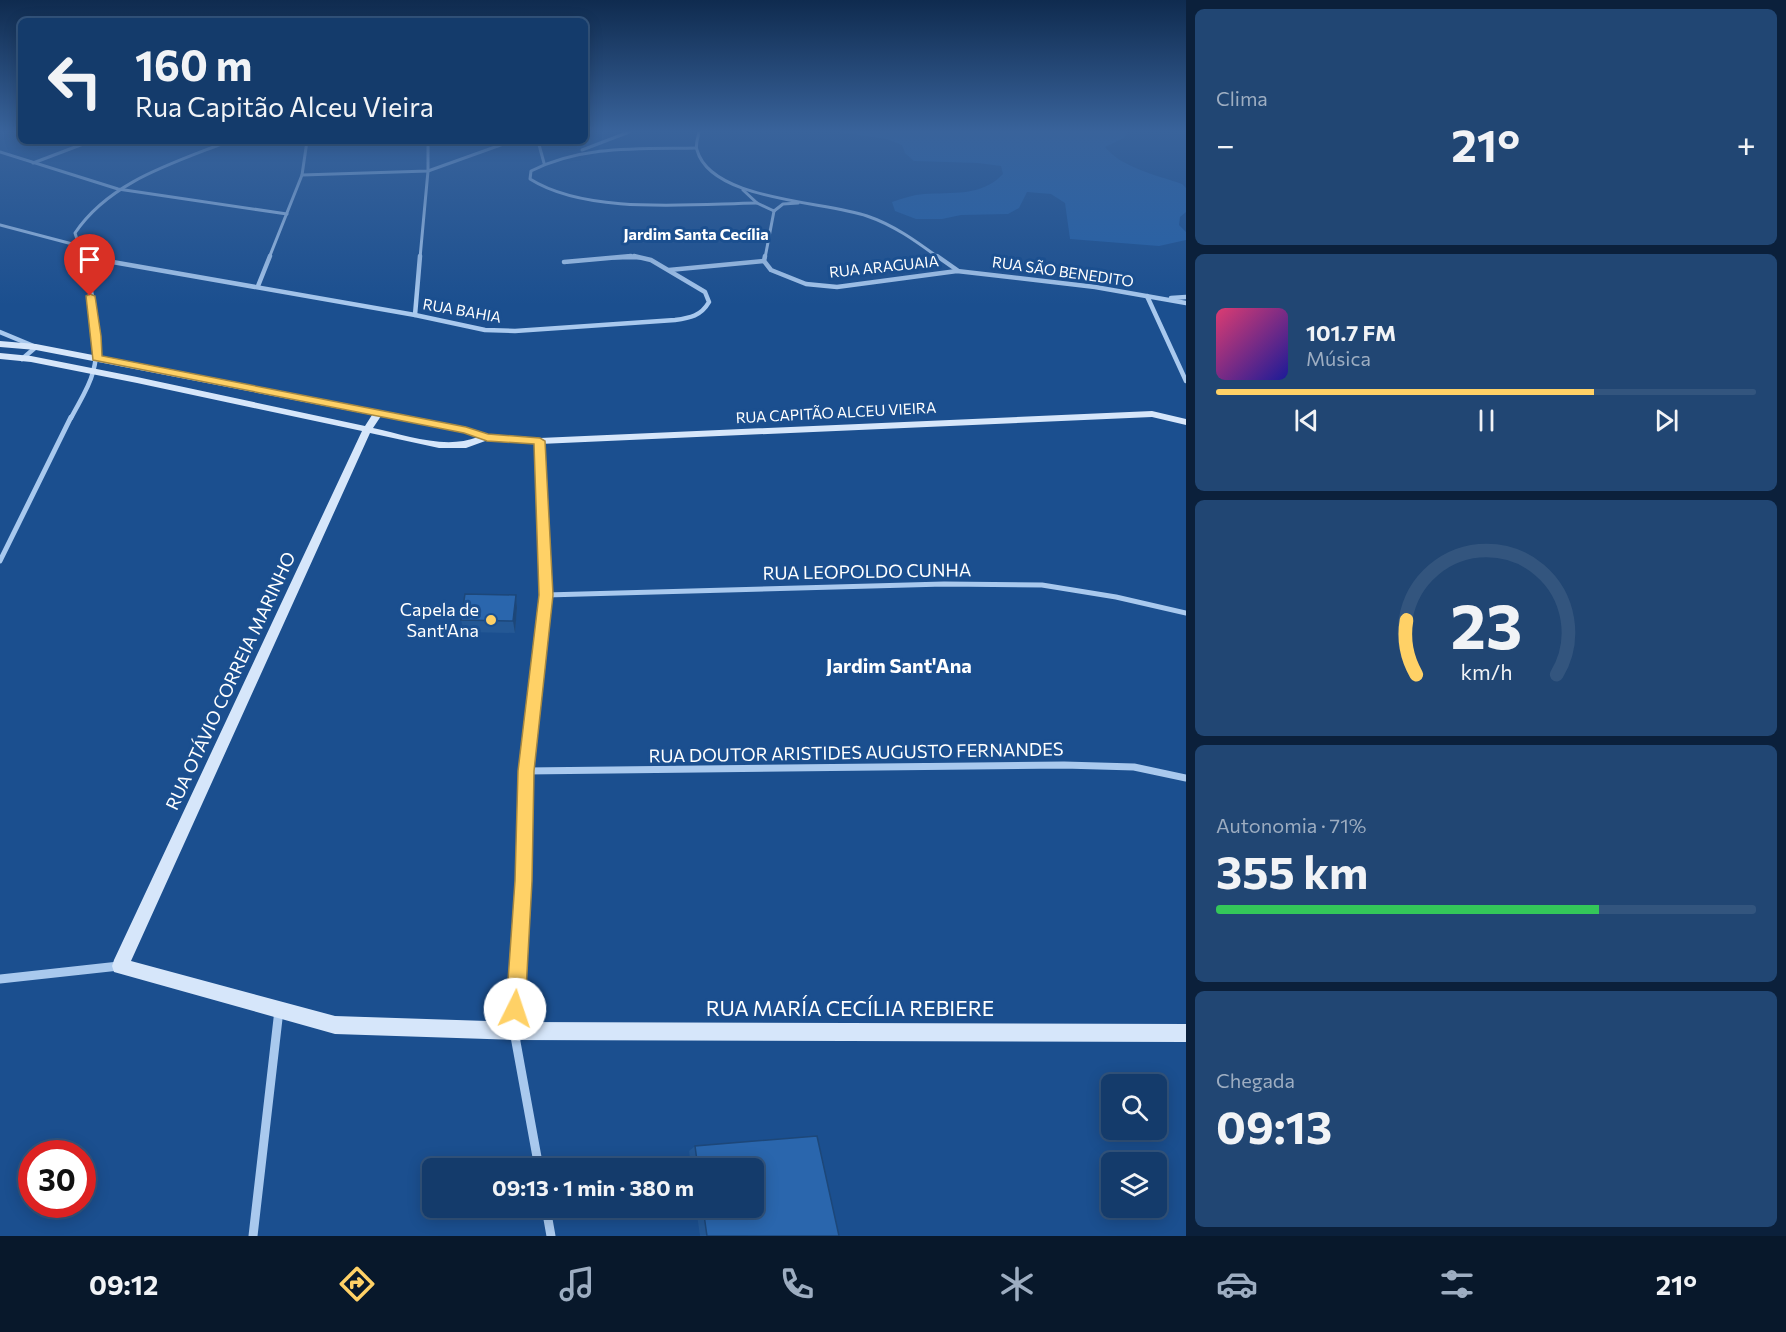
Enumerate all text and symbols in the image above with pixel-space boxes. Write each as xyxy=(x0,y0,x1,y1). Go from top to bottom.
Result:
text: 160 m xyxy=(135,38,253,90)
icon: left xyxy=(36,42,114,120)
text: Clima xyxy=(1216,86,1268,110)
text: Rua Capitão Alceu Vieira xyxy=(135,90,434,123)
text: 21° xyxy=(1451,116,1520,171)
text: − xyxy=(1216,123,1235,164)
text: + xyxy=(1737,123,1756,164)
district label: Jardim Santa Cecília xyxy=(623,224,769,243)
pin xyxy=(64,234,115,296)
icon: arrive xyxy=(73,243,106,276)
street label: RUA ARAGUAIA xyxy=(828,251,940,281)
street label: RUA SÃO BENEDITO xyxy=(991,252,1135,290)
street label: RUA BAHIA xyxy=(422,294,503,326)
text: 101.7 FM xyxy=(1306,319,1396,346)
text: Música xyxy=(1306,346,1371,370)
street label: RUA CAPITÃO ALCEU VIEIRA xyxy=(735,398,937,426)
icon: previous xyxy=(1290,404,1323,437)
icon: pause xyxy=(1470,404,1503,437)
icon: next xyxy=(1650,404,1683,437)
street label: RUA OTÁVIO CORREIA MARINHO xyxy=(160,548,300,813)
street label: RUA LEOPOLDO CUNHA xyxy=(763,558,971,584)
text: 23 xyxy=(1450,586,1522,662)
place label: Capela de Sant'Ana xyxy=(400,598,479,641)
marker: Capela de Sant'Ana xyxy=(484,613,498,627)
district label: Jardim Sant'Ana xyxy=(826,653,972,677)
text: km/h xyxy=(1460,658,1512,684)
street label: RUA DOUTOR ARISTIDES AUGUSTO FERNANDES xyxy=(648,737,1064,767)
text: Autonomia · 71% xyxy=(1216,813,1366,837)
text: 355 km xyxy=(1216,843,1368,898)
position arrow xyxy=(483,977,547,1041)
street label: RUA MARÍA CECÍLIA REBIERE xyxy=(706,995,994,1020)
text: Chegada xyxy=(1216,1068,1295,1092)
map controls xyxy=(1101,1074,1167,1218)
button: search xyxy=(1101,1074,1167,1140)
text: 09:13 xyxy=(1216,1098,1332,1153)
speed limit sign: 30 xyxy=(18,1140,96,1218)
button: layers xyxy=(1101,1152,1167,1218)
text: 09:13 · 1 min · 380 m xyxy=(492,1174,694,1201)
icon: directions xyxy=(336,1263,378,1305)
icon: music xyxy=(556,1263,598,1305)
icon: phone xyxy=(776,1263,818,1305)
icon: climate xyxy=(996,1263,1038,1305)
icon: car xyxy=(1216,1263,1258,1305)
icon: filters xyxy=(1436,1263,1478,1305)
text: 09:12 xyxy=(89,1268,158,1301)
text: 21° xyxy=(1656,1268,1697,1301)

